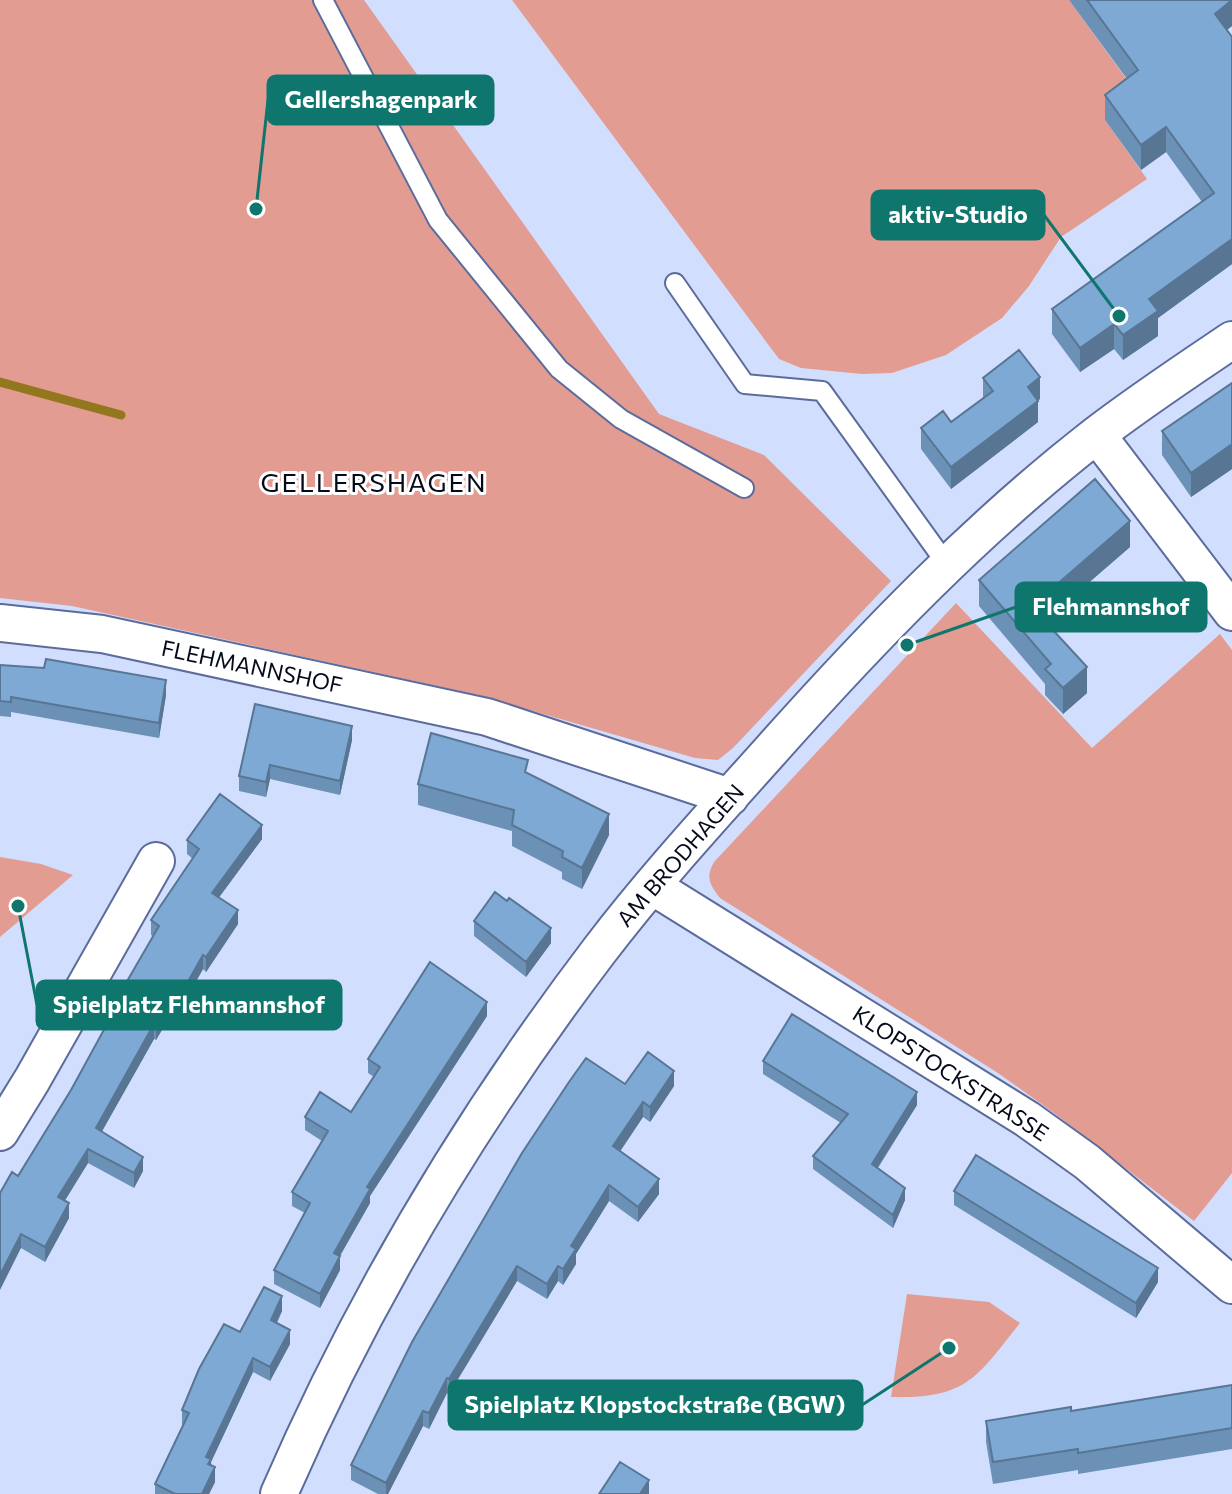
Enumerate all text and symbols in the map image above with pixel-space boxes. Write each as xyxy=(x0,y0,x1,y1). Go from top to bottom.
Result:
callout: Gellershagenpark xyxy=(268,76,493,124)
text: Gellershagenpark xyxy=(284,84,478,113)
callout: aktiv-Studio xyxy=(872,191,1044,239)
text: aktiv-Studio xyxy=(888,199,1028,228)
district label: GELLERSHAGEN xyxy=(260,466,488,497)
callout: Flehmannshof xyxy=(1016,583,1206,631)
text: Flehmannshof xyxy=(1032,591,1190,620)
street label: FLEHMANNSHOF xyxy=(159,634,345,698)
street label: AM BRODHAGEN xyxy=(611,778,749,932)
callout: Spielplatz Flehmannshof xyxy=(37,981,341,1029)
text: Spielplatz Flehmannshof xyxy=(53,989,325,1018)
street label: KLOPSTOCKSTRASSE xyxy=(848,1000,1054,1146)
callout: Spielplatz Klopstockstraße (BGW) xyxy=(449,1381,862,1429)
text: Spielplatz Klopstockstraße (BGW) xyxy=(465,1389,845,1418)

